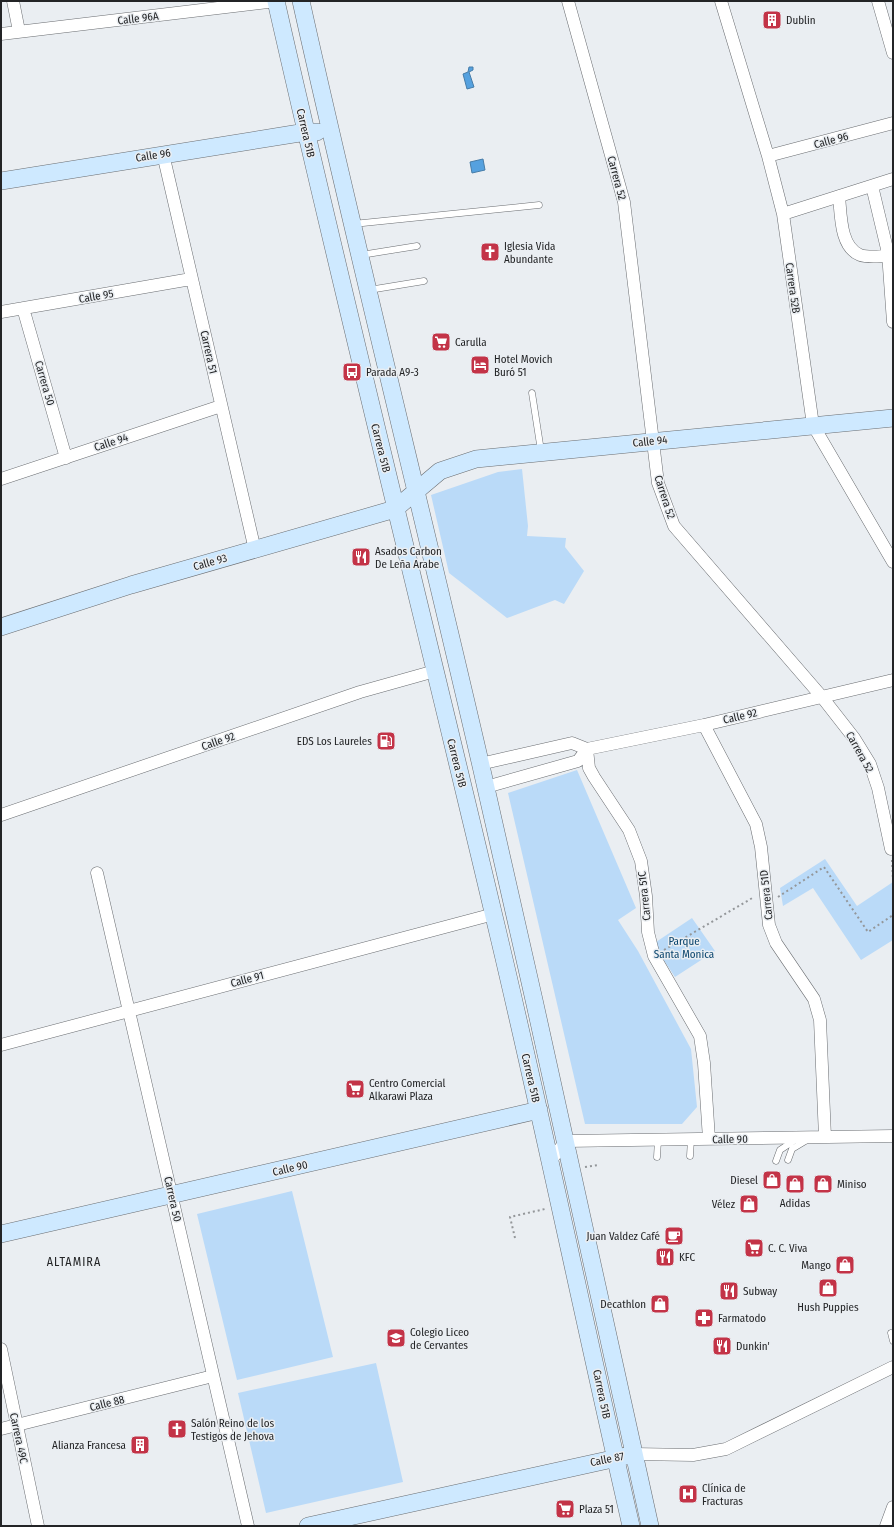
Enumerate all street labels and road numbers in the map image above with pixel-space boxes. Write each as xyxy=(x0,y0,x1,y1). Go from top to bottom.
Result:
street label: Calle 96A xyxy=(117,10,159,27)
street label: Carrera 51B xyxy=(294,107,317,159)
street label: Calle 96 xyxy=(812,129,850,151)
street label: Calle 96 xyxy=(135,146,172,165)
street label: Carrera 52 xyxy=(604,155,629,202)
street label: Carrera 52B xyxy=(783,262,802,314)
street label: Calle 95 xyxy=(78,287,114,306)
street label: Carrera 51 xyxy=(197,329,220,375)
street label: Carrera 50 xyxy=(32,359,57,407)
street label: Carrera 51B xyxy=(368,422,393,474)
street label: Calle 94 xyxy=(92,431,130,454)
street label: Calle 94 xyxy=(632,433,669,450)
street label: Carrera 52 xyxy=(651,474,678,521)
street label: Calle 93 xyxy=(192,551,229,574)
street label: Calle 92 xyxy=(722,706,759,727)
street label: Carrera 52 xyxy=(843,729,876,775)
street label: Calle 92 xyxy=(200,730,237,753)
street label: Carrera 51B xyxy=(444,737,469,789)
street label: Carrera 51D xyxy=(757,869,776,921)
street label: Carrera 51C xyxy=(635,870,654,921)
street label: Calle 91 xyxy=(229,969,265,990)
street label: Carrera 51B xyxy=(519,1052,542,1104)
street label: Calle 90 xyxy=(712,1133,748,1146)
street label: Calle 90 xyxy=(271,1158,309,1179)
street label: Carrera 50 xyxy=(161,1175,184,1223)
street label: Carrera 51B xyxy=(590,1368,613,1420)
street label: Calle 88 xyxy=(88,1393,126,1414)
street label: Carrera 49C xyxy=(7,1412,30,1465)
street label: Calle 87 xyxy=(589,1450,626,1469)

